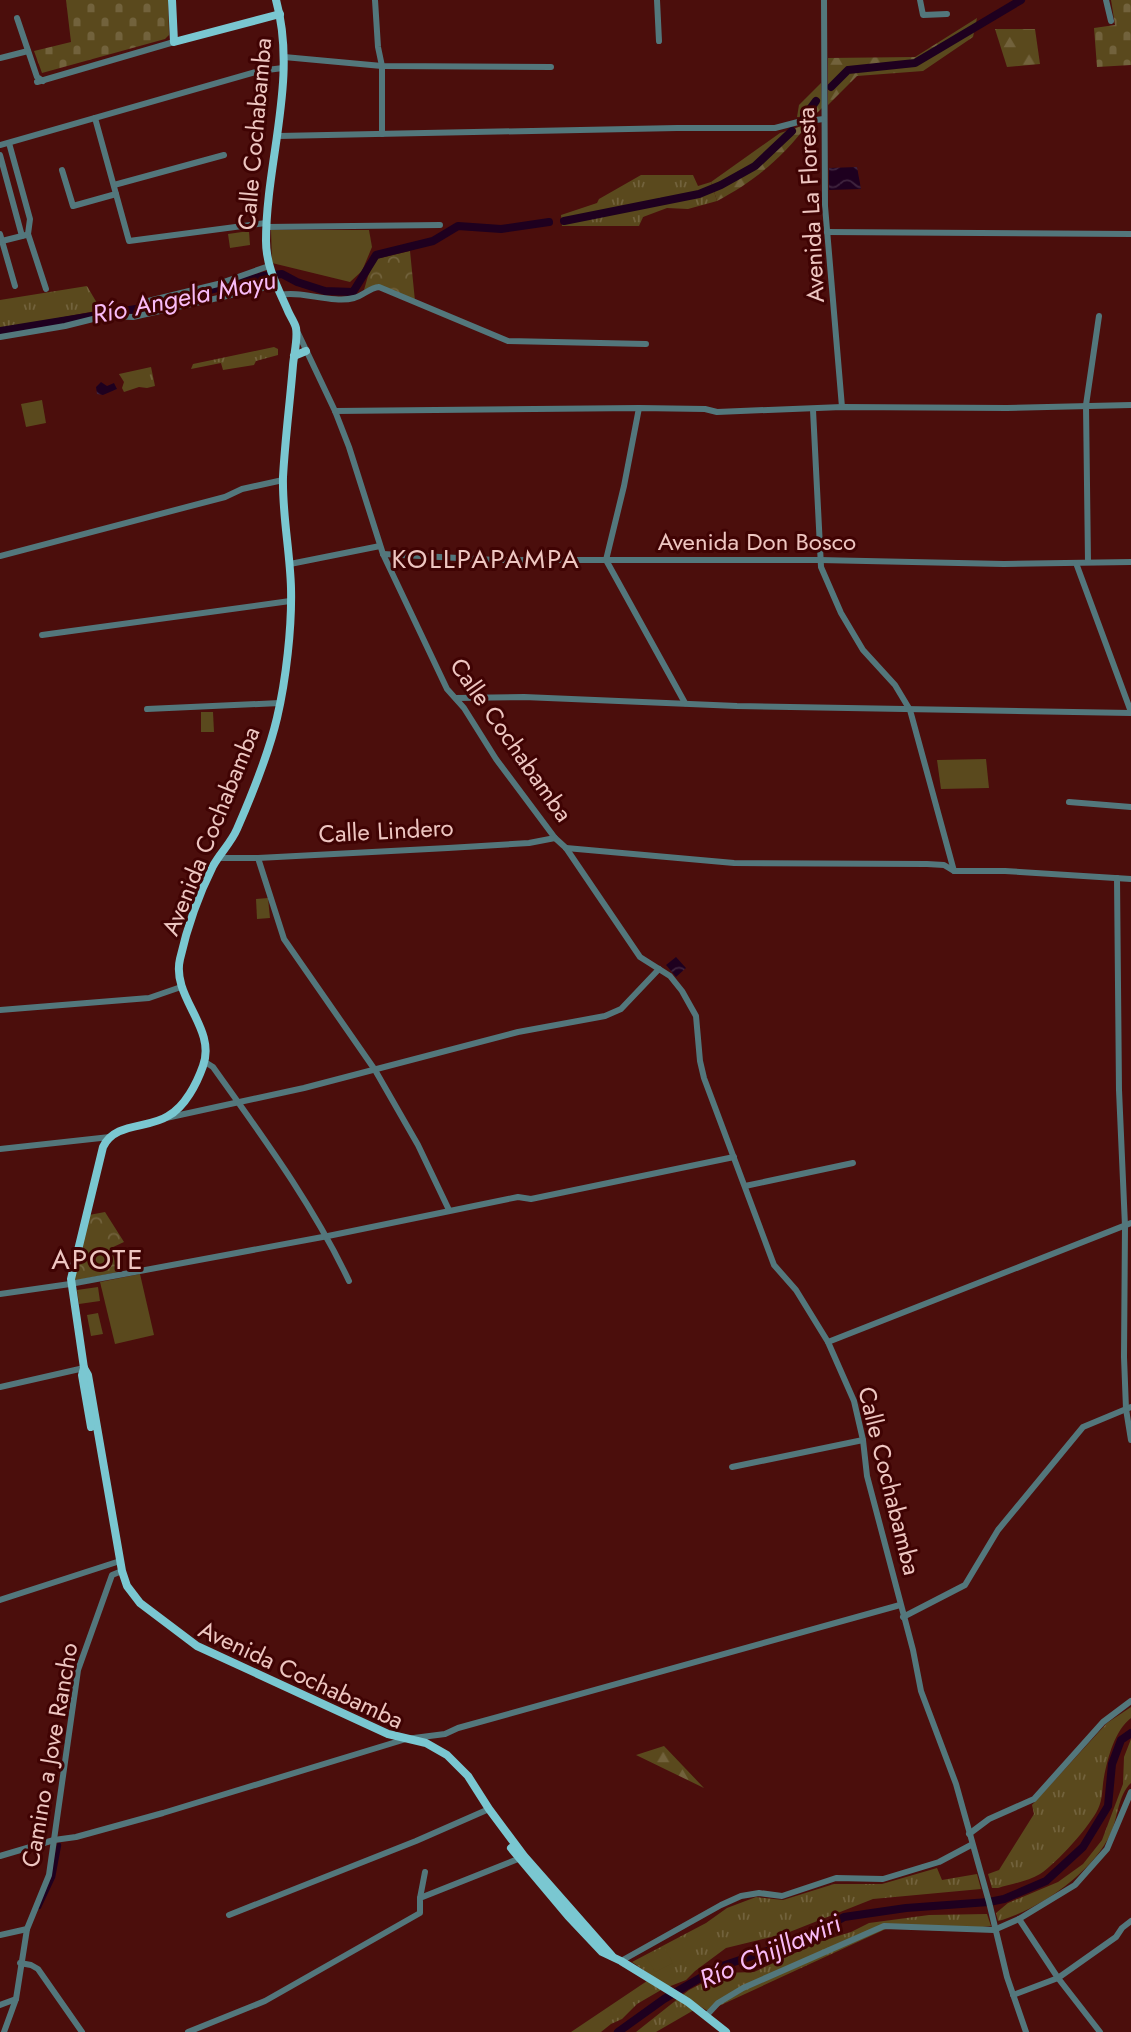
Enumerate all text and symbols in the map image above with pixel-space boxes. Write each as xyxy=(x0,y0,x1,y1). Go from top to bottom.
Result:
street label: Calle Cochabamba xyxy=(229,36,280,232)
street label: Avenida La Floresta xyxy=(788,106,833,304)
water label: Río Angela Mayu xyxy=(89,261,279,333)
street label: Avenida Don Bosco xyxy=(658,524,856,559)
district label: KOLLPAPAMPA xyxy=(391,540,581,578)
street label: Calle Cochabamba xyxy=(442,651,581,829)
street label: Avenida Cochabamba xyxy=(153,721,268,941)
street label: Calle Lindero xyxy=(318,809,454,852)
district label: APOTE xyxy=(51,1239,145,1280)
street label: Calle Cochabamba xyxy=(849,1383,930,1579)
street label: Avenida Cochabamba xyxy=(193,1612,410,1737)
street label: Camino a Jove Rancho xyxy=(13,1640,87,1870)
water label: Río Chijllawiri xyxy=(693,1904,847,1998)

